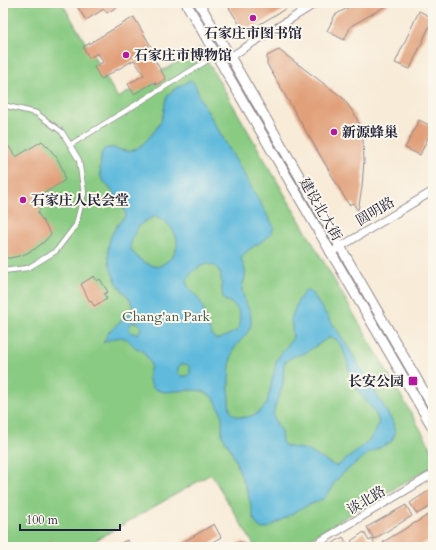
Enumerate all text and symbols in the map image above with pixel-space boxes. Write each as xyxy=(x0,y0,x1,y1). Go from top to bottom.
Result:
marker: 石家庄市图书馆 xyxy=(248,13,258,23)
place label: 石家庄市图书馆 xyxy=(204,24,302,43)
place label: 石家庄市博物馆 xyxy=(134,46,232,65)
marker: 石家庄市博物馆 xyxy=(121,50,131,60)
place label: 新源蜂巢 xyxy=(342,123,398,142)
marker: 新源蜂巢 xyxy=(329,127,339,137)
street label: 建设北大街 xyxy=(295,174,346,244)
place label: 石家庄人民会堂 xyxy=(31,191,129,210)
street label: 圆明路 xyxy=(352,192,398,230)
marker: 石家庄人民会堂 xyxy=(18,195,28,205)
park label: Chang'an Park xyxy=(122,307,211,326)
place label: 长安公园 xyxy=(348,372,404,391)
marker: 长安公园 xyxy=(407,375,419,387)
street label: 谈北路 xyxy=(343,481,389,519)
scale bar xyxy=(20,506,120,532)
text: 100 m xyxy=(26,512,59,528)

